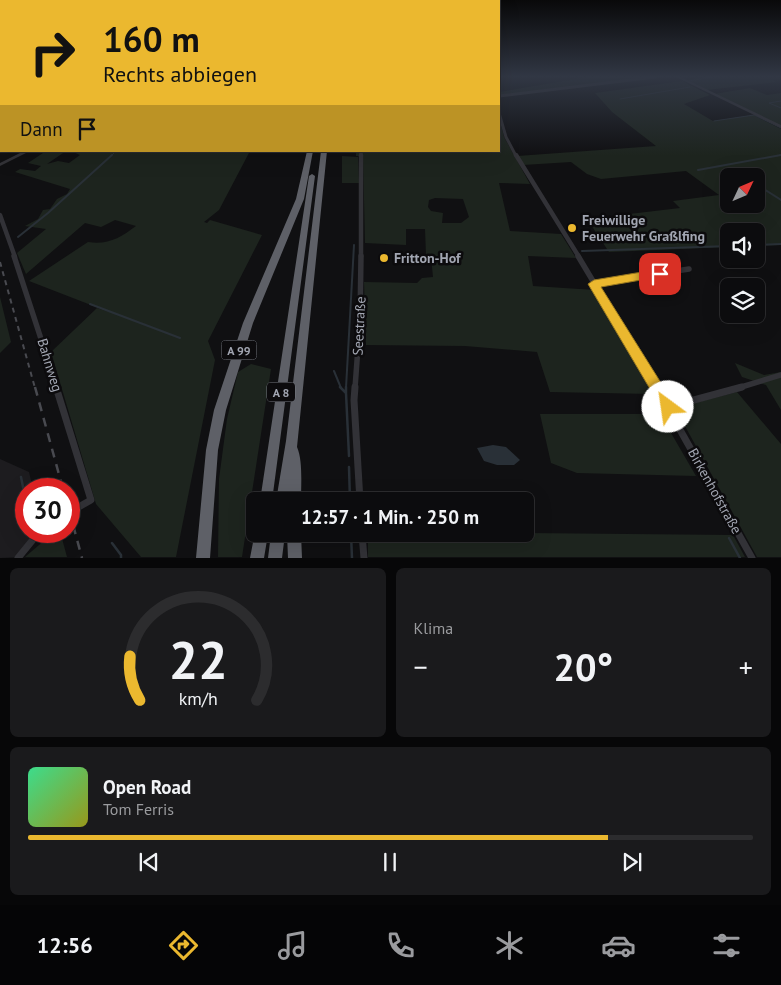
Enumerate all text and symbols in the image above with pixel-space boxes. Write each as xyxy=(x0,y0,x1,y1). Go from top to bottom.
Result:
text: 160 m xyxy=(103,16,200,62)
icon: right xyxy=(20,20,85,85)
text: Rechts abbiegen xyxy=(103,60,257,88)
icon: arrive xyxy=(73,115,101,143)
text: Dann xyxy=(20,117,63,141)
north arrow xyxy=(720,168,765,212)
map controls xyxy=(720,168,765,323)
place label: Freiwillige Feuerwehr Graßlfing xyxy=(582,211,705,245)
marker: Freiwillige Feuerwehr Graßlfing xyxy=(566,222,578,234)
button: sound xyxy=(720,223,765,268)
place label: Fritton-Hof xyxy=(394,249,462,267)
marker: Fritton-Hof xyxy=(378,252,390,264)
pin xyxy=(639,253,681,295)
icon: arrive xyxy=(646,260,674,288)
button: layers xyxy=(720,278,765,323)
street label: Seestraße xyxy=(348,296,370,356)
street label: Bahnweg xyxy=(33,336,67,394)
road number: A 99 xyxy=(222,340,256,360)
position arrow xyxy=(641,380,693,432)
road number: A 8 xyxy=(267,382,295,402)
street label: Birkenhofstraße xyxy=(684,445,746,537)
speed limit sign: 30 xyxy=(15,478,80,543)
text: 12:57 · 1 Min. · 250 m xyxy=(301,505,479,529)
text: Klima xyxy=(414,618,453,638)
text: 22 xyxy=(168,626,227,693)
text: 20° xyxy=(553,642,613,691)
text: − xyxy=(414,648,428,685)
text: + xyxy=(739,648,753,685)
text: km/h xyxy=(178,687,217,710)
text: Open Road xyxy=(103,775,191,799)
text: Tom Ferris xyxy=(103,799,174,819)
icon: previous xyxy=(135,848,163,876)
icon: pause xyxy=(376,848,404,876)
icon: next xyxy=(618,848,646,876)
icon: directions xyxy=(166,928,201,963)
icon: music xyxy=(275,928,310,963)
icon: phone xyxy=(383,928,418,963)
icon: climate xyxy=(492,928,527,963)
icon: car xyxy=(601,928,636,963)
icon: filters xyxy=(709,928,744,963)
text: 12:56 xyxy=(37,931,93,959)

